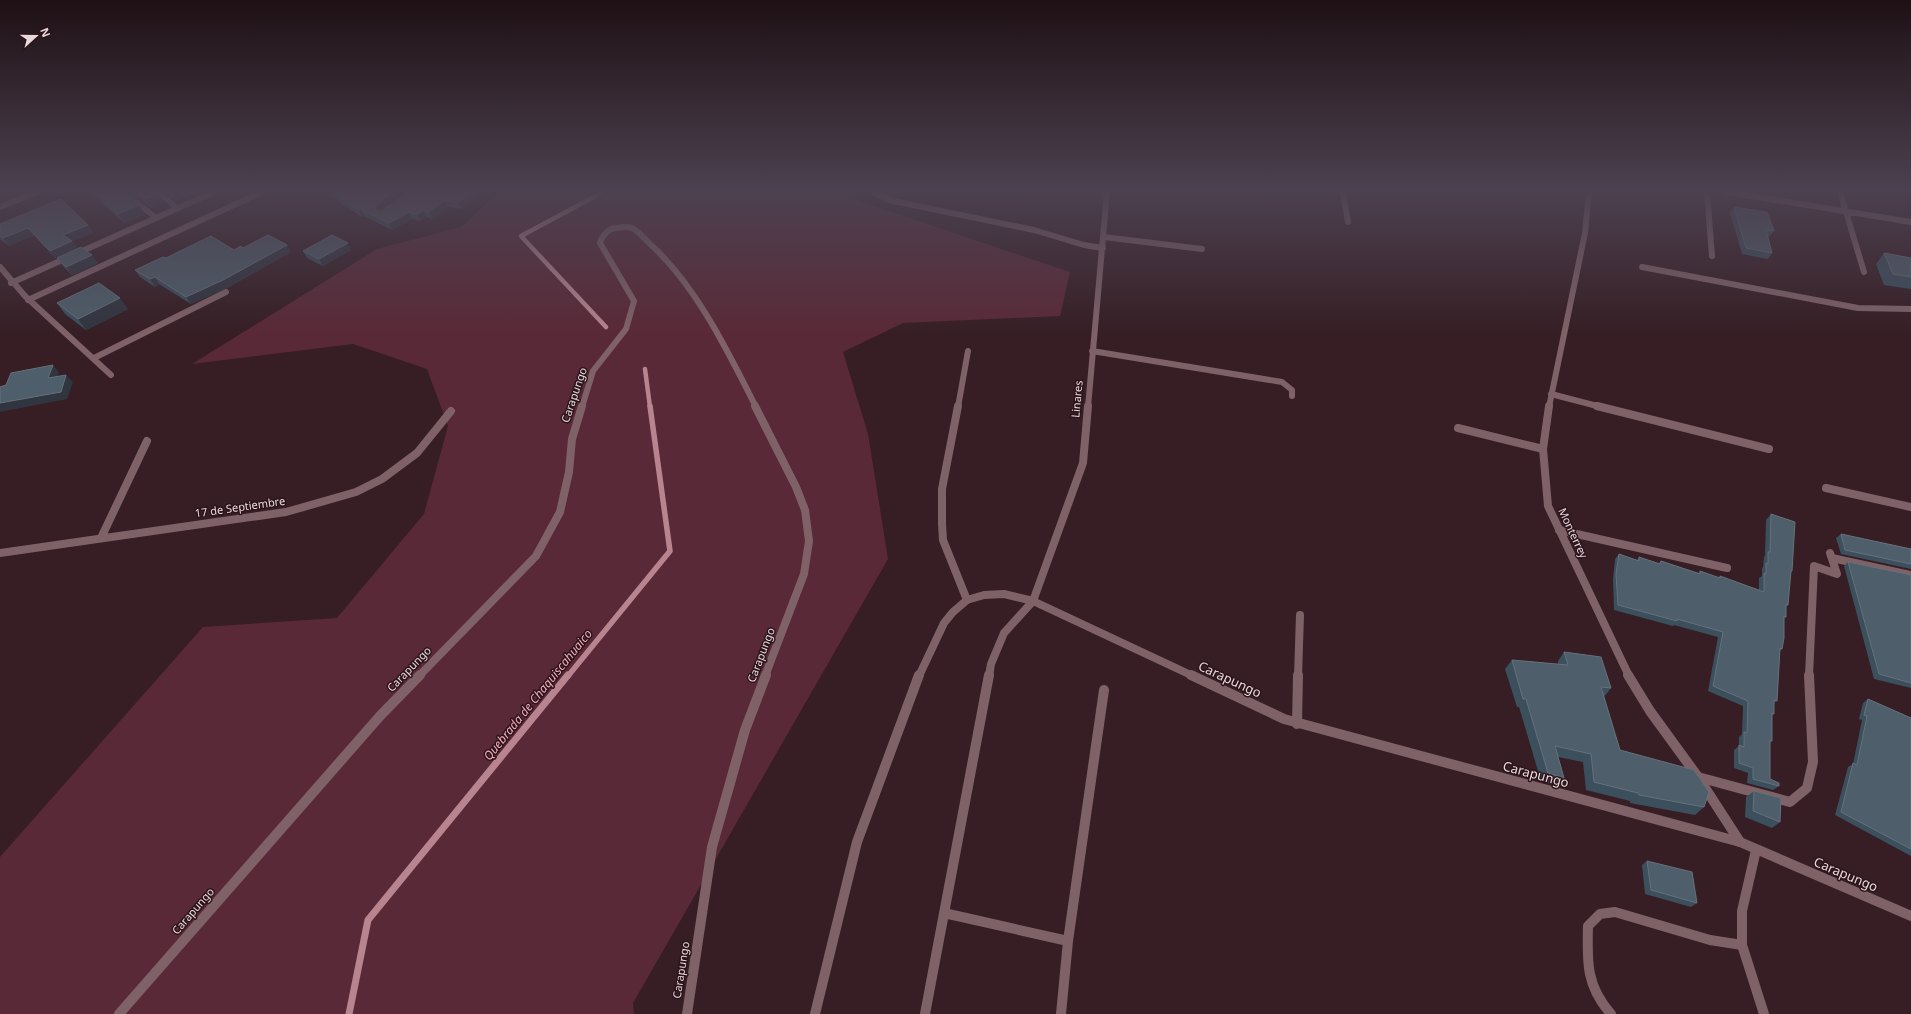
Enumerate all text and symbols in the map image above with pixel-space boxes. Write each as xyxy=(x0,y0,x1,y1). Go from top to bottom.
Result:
north arrow xyxy=(16,16,56,56)
text: N xyxy=(37,25,54,39)
street label: Carapungo xyxy=(557,365,590,424)
street label: Linares xyxy=(1067,380,1086,418)
street label: 17 de Septiembre xyxy=(194,493,286,520)
street label: Monterrey xyxy=(1555,505,1592,561)
water label: Quebrada de Chaquiscahuaico xyxy=(479,625,596,764)
street label: Carapungo xyxy=(743,625,778,684)
street label: Carapungo xyxy=(383,643,434,695)
street label: Carapungo xyxy=(1195,657,1265,702)
street label: Carapungo xyxy=(1501,757,1571,792)
street label: Carapungo xyxy=(1811,852,1881,896)
street label: Carapungo xyxy=(168,884,217,937)
street label: Carapungo xyxy=(669,940,692,999)

